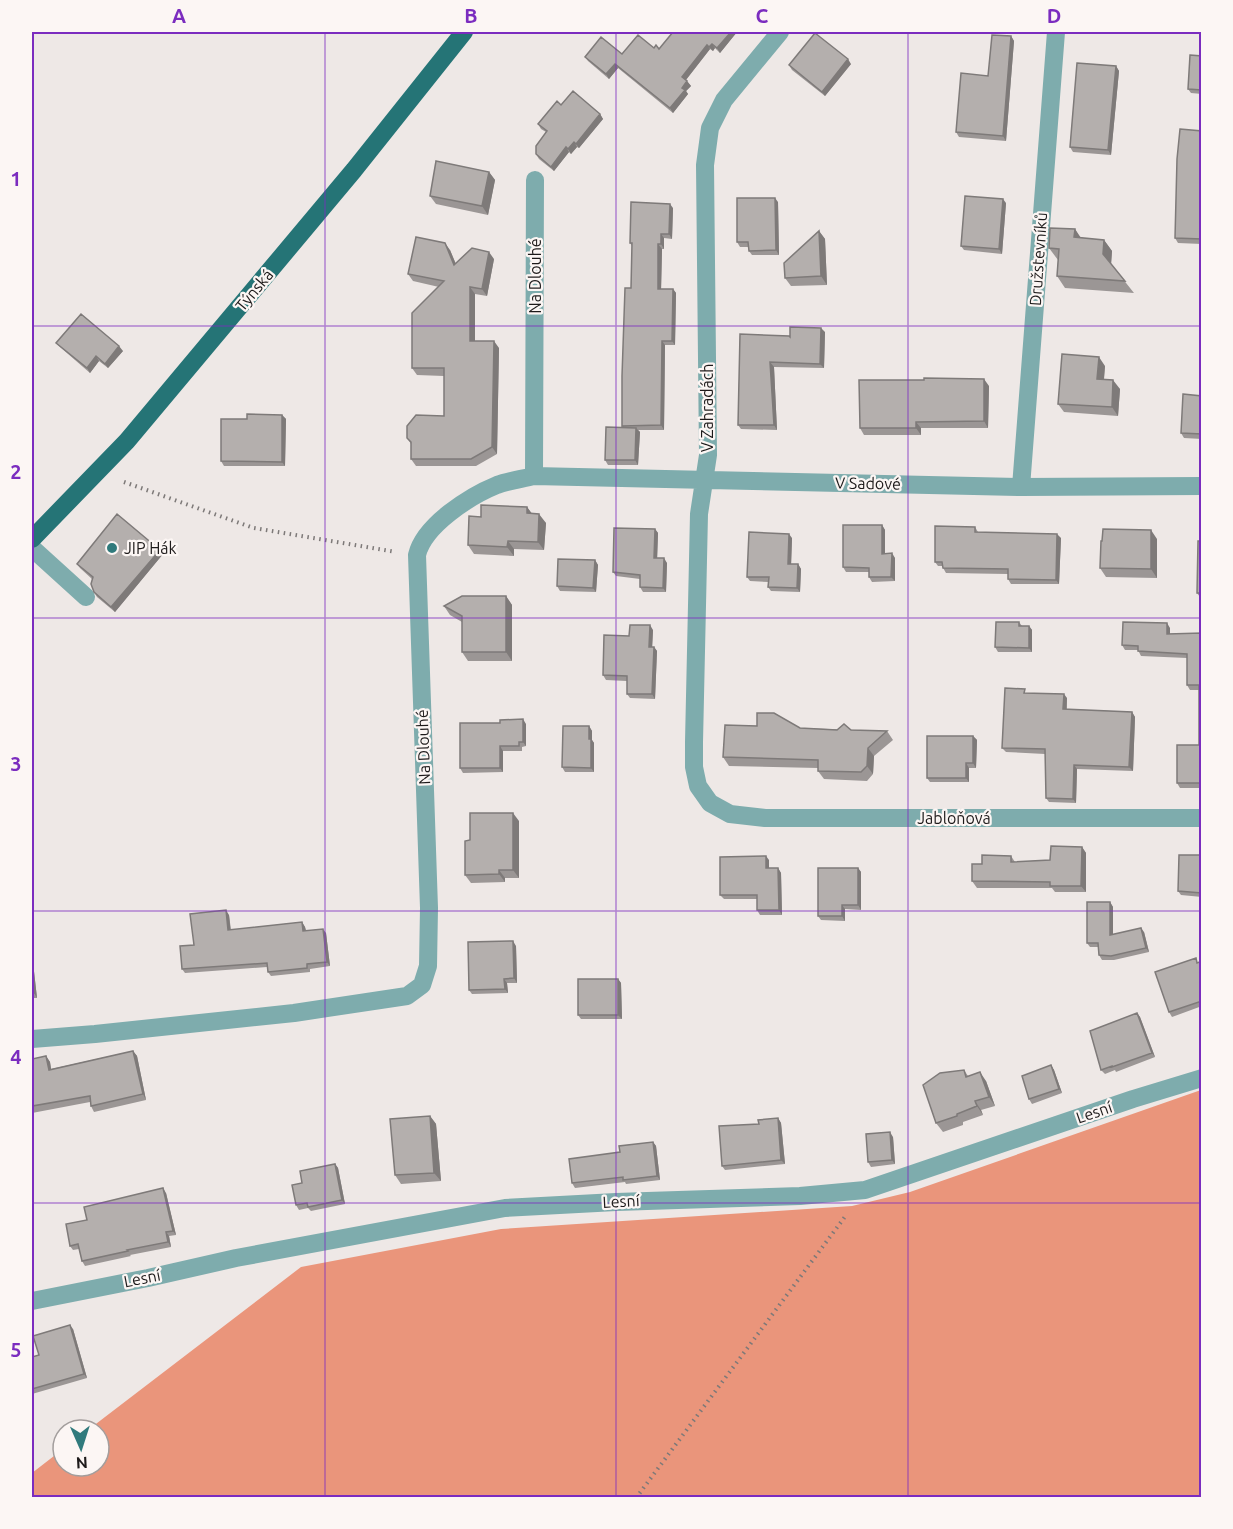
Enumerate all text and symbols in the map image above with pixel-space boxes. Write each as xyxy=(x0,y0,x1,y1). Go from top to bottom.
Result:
text: A xyxy=(172,4,186,27)
text: B xyxy=(464,4,478,27)
text: C xyxy=(756,4,769,27)
text: D xyxy=(1047,4,1061,27)
text: 1 xyxy=(10,167,22,190)
street label: Družstevníků xyxy=(1026,212,1050,306)
street label: Na Dlouhé xyxy=(526,238,544,314)
street label: Týnská xyxy=(231,266,277,314)
street label: V Zahradách xyxy=(698,364,716,452)
text: 2 xyxy=(10,460,22,483)
street label: V Sadové xyxy=(835,473,901,493)
place label: JIP Hák xyxy=(124,539,177,557)
marker: JIP Hák xyxy=(105,541,119,555)
street label: Na Dlouhé xyxy=(413,709,433,785)
text: 3 xyxy=(10,752,22,775)
street label: Jabloňová xyxy=(917,809,991,827)
text: 4 xyxy=(10,1045,22,1068)
street label: Lesní xyxy=(1074,1097,1115,1127)
street label: Lesní xyxy=(602,1191,641,1211)
street label: Lesní xyxy=(122,1265,163,1290)
text: 5 xyxy=(10,1338,22,1361)
north arrow xyxy=(51,1418,111,1478)
text: N xyxy=(75,1454,88,1472)

